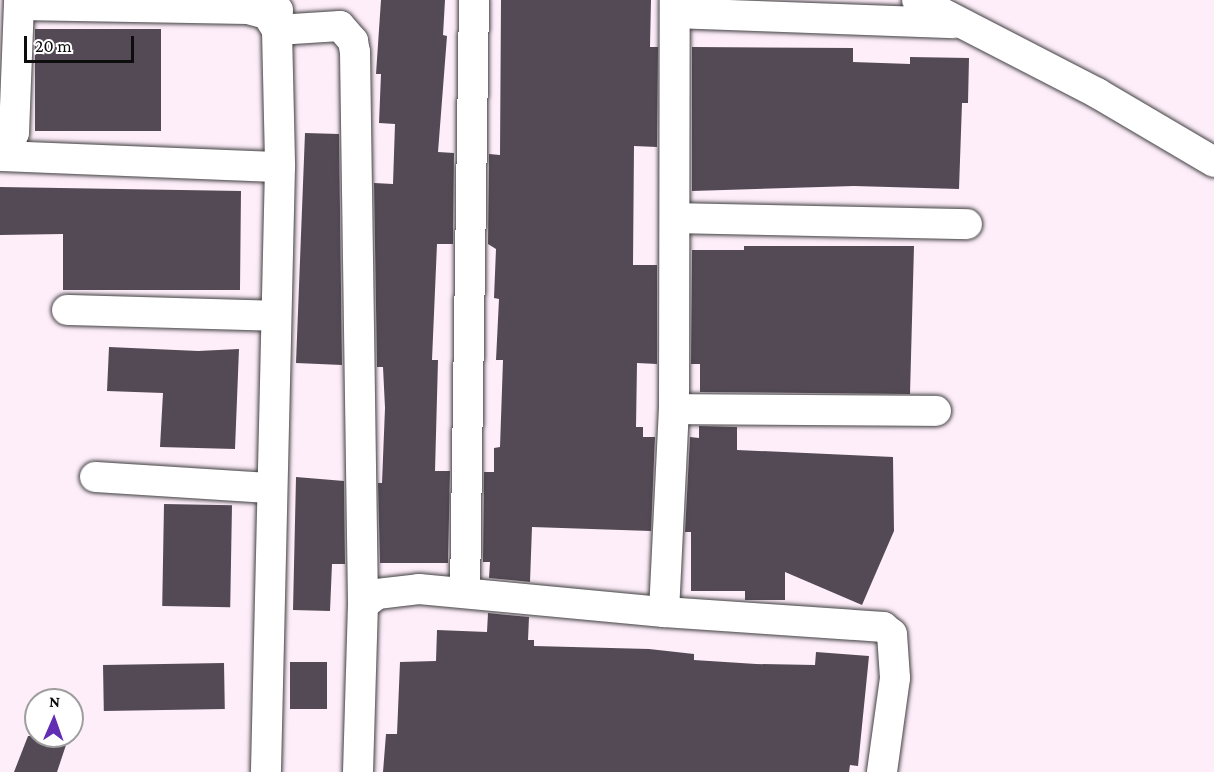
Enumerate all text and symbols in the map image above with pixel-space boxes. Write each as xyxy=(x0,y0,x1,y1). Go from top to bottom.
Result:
scale bar xyxy=(27,24,136,62)
text: 20 m xyxy=(35,36,72,56)
north arrow xyxy=(24,688,84,748)
text: N xyxy=(49,693,60,710)

